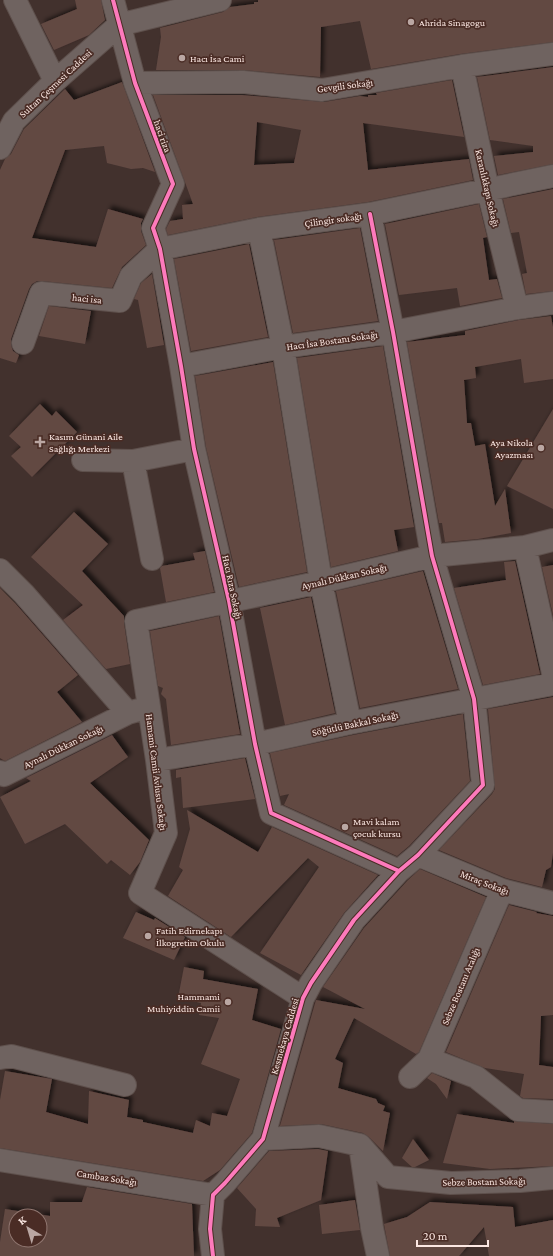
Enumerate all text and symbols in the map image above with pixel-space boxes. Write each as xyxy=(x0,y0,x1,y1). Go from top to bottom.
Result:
marker: Ahrida Sinagogu xyxy=(406,17,416,27)
place label: Ahrida Sinagogu xyxy=(419,17,486,28)
street label: Sultan Çeşmesi Caddesi xyxy=(17,47,94,120)
marker: Hacı İsa Cami xyxy=(177,53,187,63)
place label: Hacı İsa Cami xyxy=(190,53,245,64)
street label: Gevgili Sokağı xyxy=(316,77,374,94)
street label: haci riza xyxy=(152,118,174,154)
street label: Karanlıkkapı Sokağı xyxy=(473,148,502,228)
street label: Çilingir sokağı xyxy=(304,210,363,229)
street label: haci isa xyxy=(72,291,103,306)
street label: Hacı İsa Bostanı Sokağı xyxy=(286,329,379,352)
place label: Kasım Günani Aile Sağlığı Merkezi xyxy=(49,431,123,454)
marker: Kasım Günani Aile Sağlığı Merkezi xyxy=(34,436,46,448)
place label: Aya Nikola Ayazması xyxy=(490,437,533,460)
marker: Aya Nikola Ayazması xyxy=(536,443,546,453)
street label: Hacı Rıza Sokağı xyxy=(220,554,245,620)
street label: Aynalı Dükkan Sokağı xyxy=(300,561,388,592)
street label: Söğütlü Bakkal Sokağı xyxy=(311,709,400,738)
street label: Hamami Camii Avlusu Sokağı xyxy=(144,713,169,831)
street label: Aynalı Dükkan Sokağı xyxy=(22,722,105,770)
place label: Mavi kalam çocuk kursu xyxy=(353,816,402,839)
marker: Mavi kalam çocuk kursu xyxy=(340,822,350,832)
street label: Miraç Sokağı xyxy=(459,868,511,897)
place label: Fatih Edirnekapı İlkogretim Okulu xyxy=(156,925,225,948)
marker: Fatih Edirnekapı İlkogretim Okulu xyxy=(143,931,153,941)
street label: Sebze Bostanı Aralığı xyxy=(439,945,482,1027)
place label: Hammami Muhiyiddin Camii xyxy=(147,991,220,1014)
street label: Kesmekaya Caddesi xyxy=(268,996,301,1075)
marker: Hammami Muhiyiddin Camii xyxy=(223,997,233,1007)
street label: Cambaz Sokağı xyxy=(76,1167,138,1188)
street label: Sebze Bostanı Sokağı xyxy=(442,1175,526,1188)
north arrow xyxy=(8,1208,48,1248)
text: K xyxy=(15,1213,29,1227)
scale bar xyxy=(417,1222,488,1248)
text: 20 m xyxy=(423,1229,448,1243)

